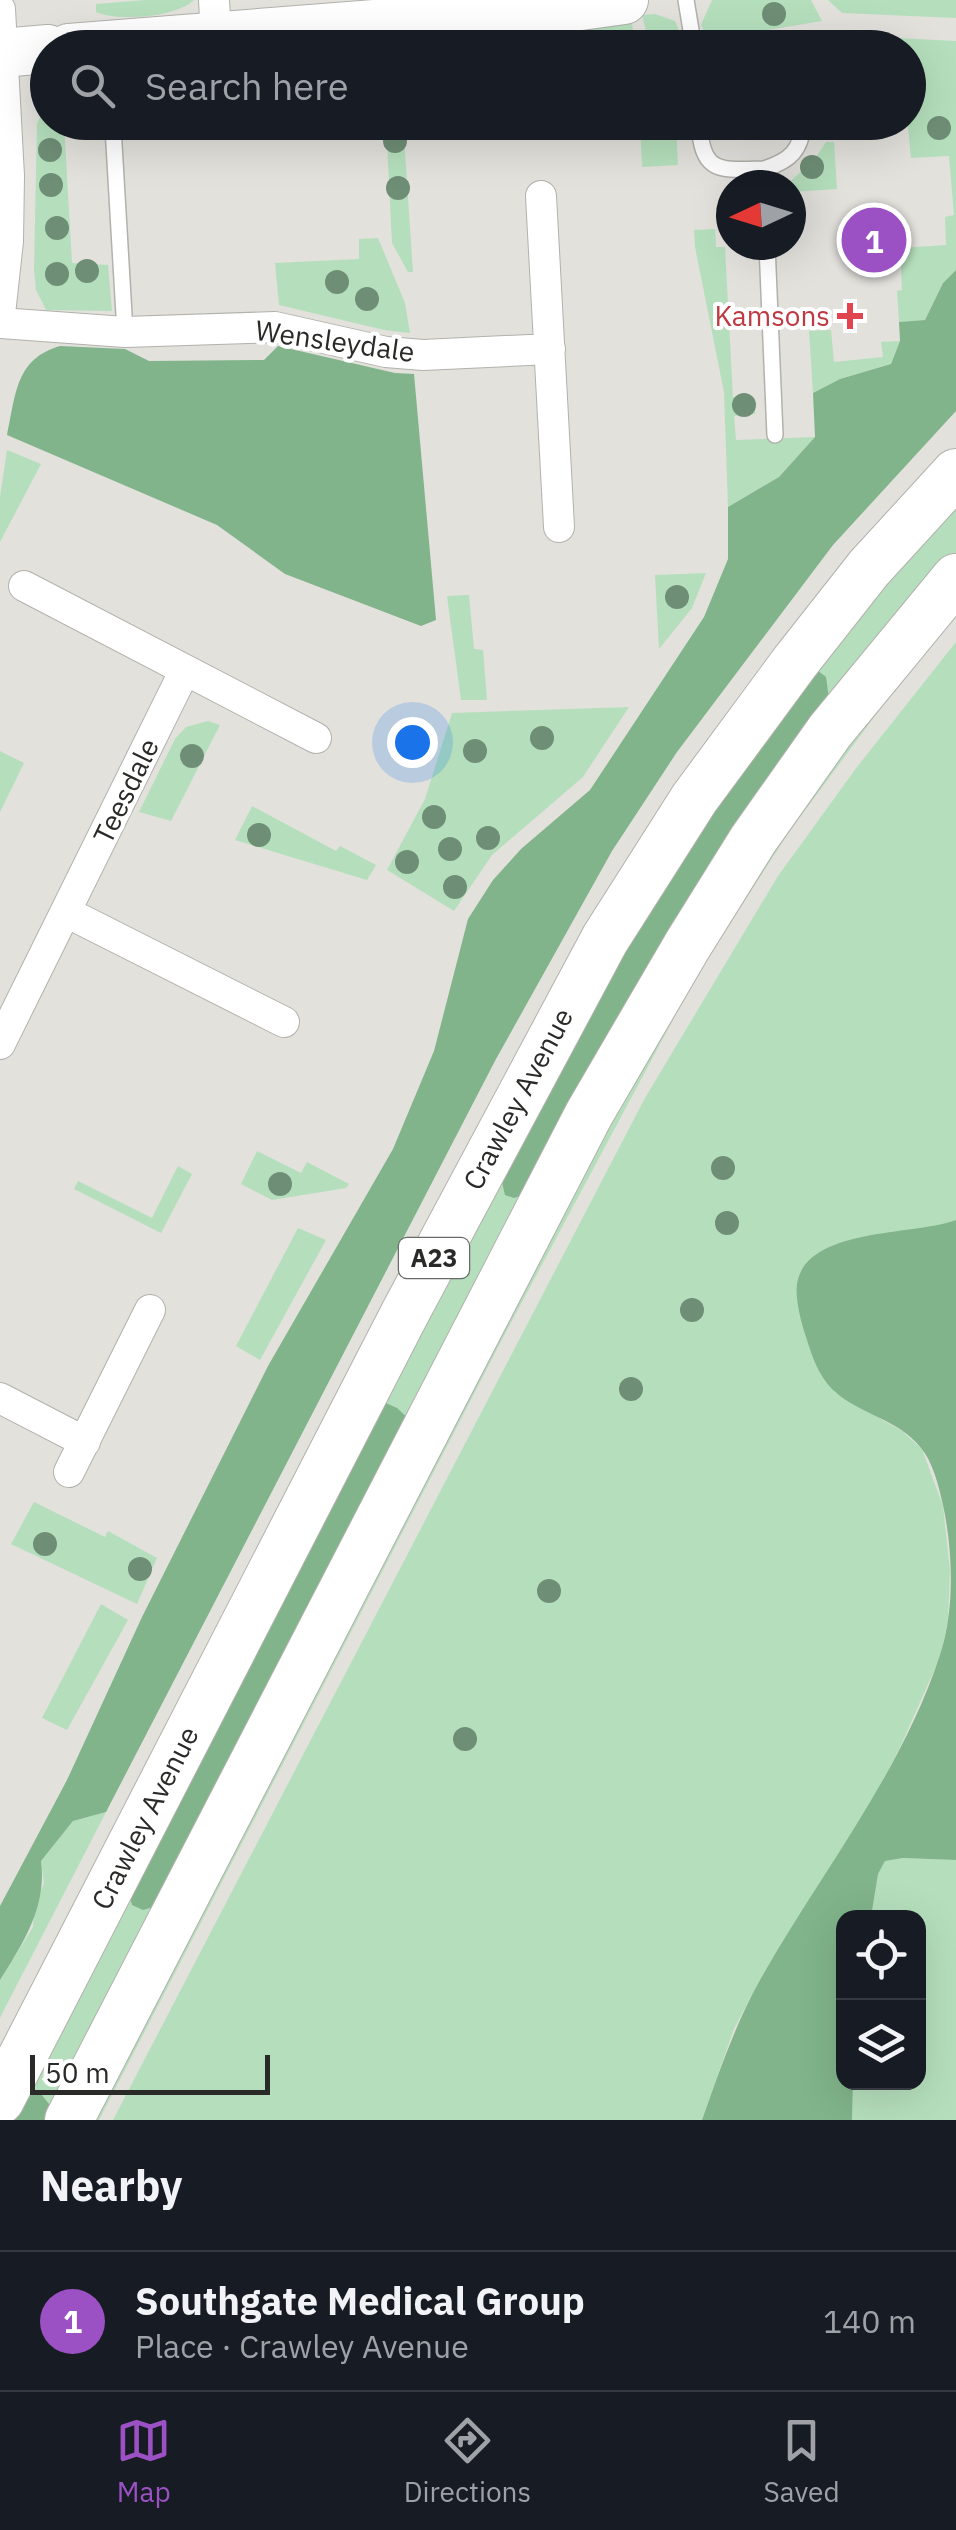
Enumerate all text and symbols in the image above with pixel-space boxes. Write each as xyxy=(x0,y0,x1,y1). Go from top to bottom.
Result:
search box xyxy=(30,30,926,140)
icon: search xyxy=(65,58,120,113)
text: Search here xyxy=(145,61,349,110)
north arrow xyxy=(716,170,806,260)
pin: 1 xyxy=(842,202,906,278)
place label: Kamsons xyxy=(714,297,830,334)
marker: Kamsons xyxy=(839,305,861,327)
street label: Wensleydale xyxy=(253,311,417,370)
your location xyxy=(387,717,438,768)
street label: Teesdale xyxy=(84,732,167,850)
street label: Crawley Avenue xyxy=(454,1001,581,1196)
road number: A23 xyxy=(399,1238,469,1278)
street label: Crawley Avenue xyxy=(82,1720,207,1916)
map controls xyxy=(836,1910,926,2090)
button: locate xyxy=(836,1910,926,2000)
button: layers xyxy=(836,2000,926,2090)
scale bar xyxy=(30,2050,270,2094)
text: 50 m xyxy=(45,2054,110,2091)
text: Nearby xyxy=(40,2158,182,2213)
text: Southgate Medical Group xyxy=(135,2276,585,2325)
text: 1 xyxy=(63,2300,82,2342)
text: 140 m xyxy=(823,2300,916,2342)
text: Place · Crawley Avenue xyxy=(135,2325,469,2367)
tab: Map xyxy=(116,2413,171,2510)
tab: Directions xyxy=(404,2413,531,2510)
tab: Saved xyxy=(764,2413,840,2510)

